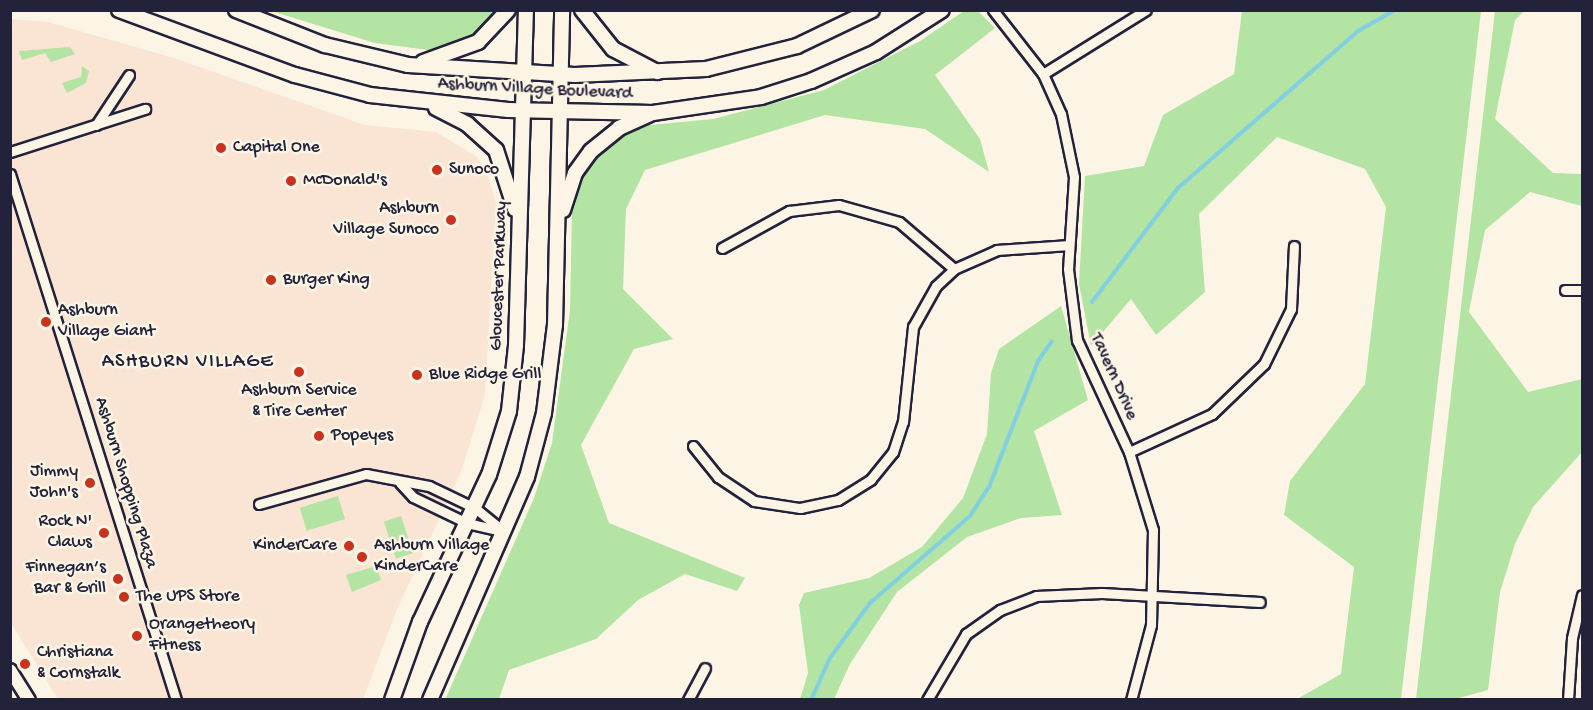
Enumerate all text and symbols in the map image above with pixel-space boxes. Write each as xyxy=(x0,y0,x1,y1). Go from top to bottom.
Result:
street label: Ashburn Village Boulevard xyxy=(437,74,633,106)
place label: Capital One xyxy=(233,137,320,159)
marker: Capital One xyxy=(214,141,228,155)
place label: Sunoco xyxy=(449,159,499,181)
marker: Sunoco xyxy=(430,163,444,177)
place label: McDonald's xyxy=(303,170,387,192)
marker: McDonald's xyxy=(284,174,298,188)
place label: Ashburn Village Sunoco xyxy=(333,199,439,242)
street label: Gloucester Parkway xyxy=(487,201,513,351)
marker: Ashburn Village Sunoco xyxy=(444,213,458,227)
place label: Burger King xyxy=(283,269,370,291)
marker: Burger King xyxy=(264,273,278,287)
place label: Ashburn Village Giant xyxy=(58,301,155,344)
marker: Ashburn Village Giant xyxy=(39,315,53,329)
street label: Tavern Drive xyxy=(1084,330,1142,424)
district label: ASHBURN VILLAGE xyxy=(102,350,274,374)
place label: Blue Ridge Grill xyxy=(429,364,541,386)
marker: Ashburn Service & Tire Center xyxy=(292,365,306,379)
marker: Blue Ridge Grill xyxy=(410,368,424,382)
place label: Ashburn Service & Tire Center xyxy=(241,381,357,424)
street label: Ashburn Shopping Plaza xyxy=(89,395,161,571)
place label: Popeyes xyxy=(331,425,393,447)
marker: Popeyes xyxy=(312,429,326,443)
place label: Jimmy John's xyxy=(30,462,78,504)
marker: Jimmy John's xyxy=(83,476,97,490)
place label: Rock N' Claws xyxy=(39,512,92,554)
marker: Rock N' Claws xyxy=(97,526,111,540)
place label: KinderCare xyxy=(253,535,337,557)
place label: Ashburn Village KinderCare xyxy=(374,536,489,578)
marker: KinderCare xyxy=(342,539,356,553)
marker: Ashburn Village KinderCare xyxy=(355,550,369,564)
place label: Finnegan’s Bar & Grill xyxy=(25,558,106,600)
marker: Finnegan’s Bar & Grill xyxy=(111,572,125,586)
place label: The UPS Store xyxy=(136,586,240,608)
marker: The UPS Store xyxy=(117,590,131,604)
place label: Orangetheory Fitness xyxy=(149,615,255,658)
marker: Orangetheory Fitness xyxy=(130,629,144,643)
place label: Christiana & Cornstalk xyxy=(37,643,120,686)
marker: Christiana & Cornstalk xyxy=(18,657,32,671)

